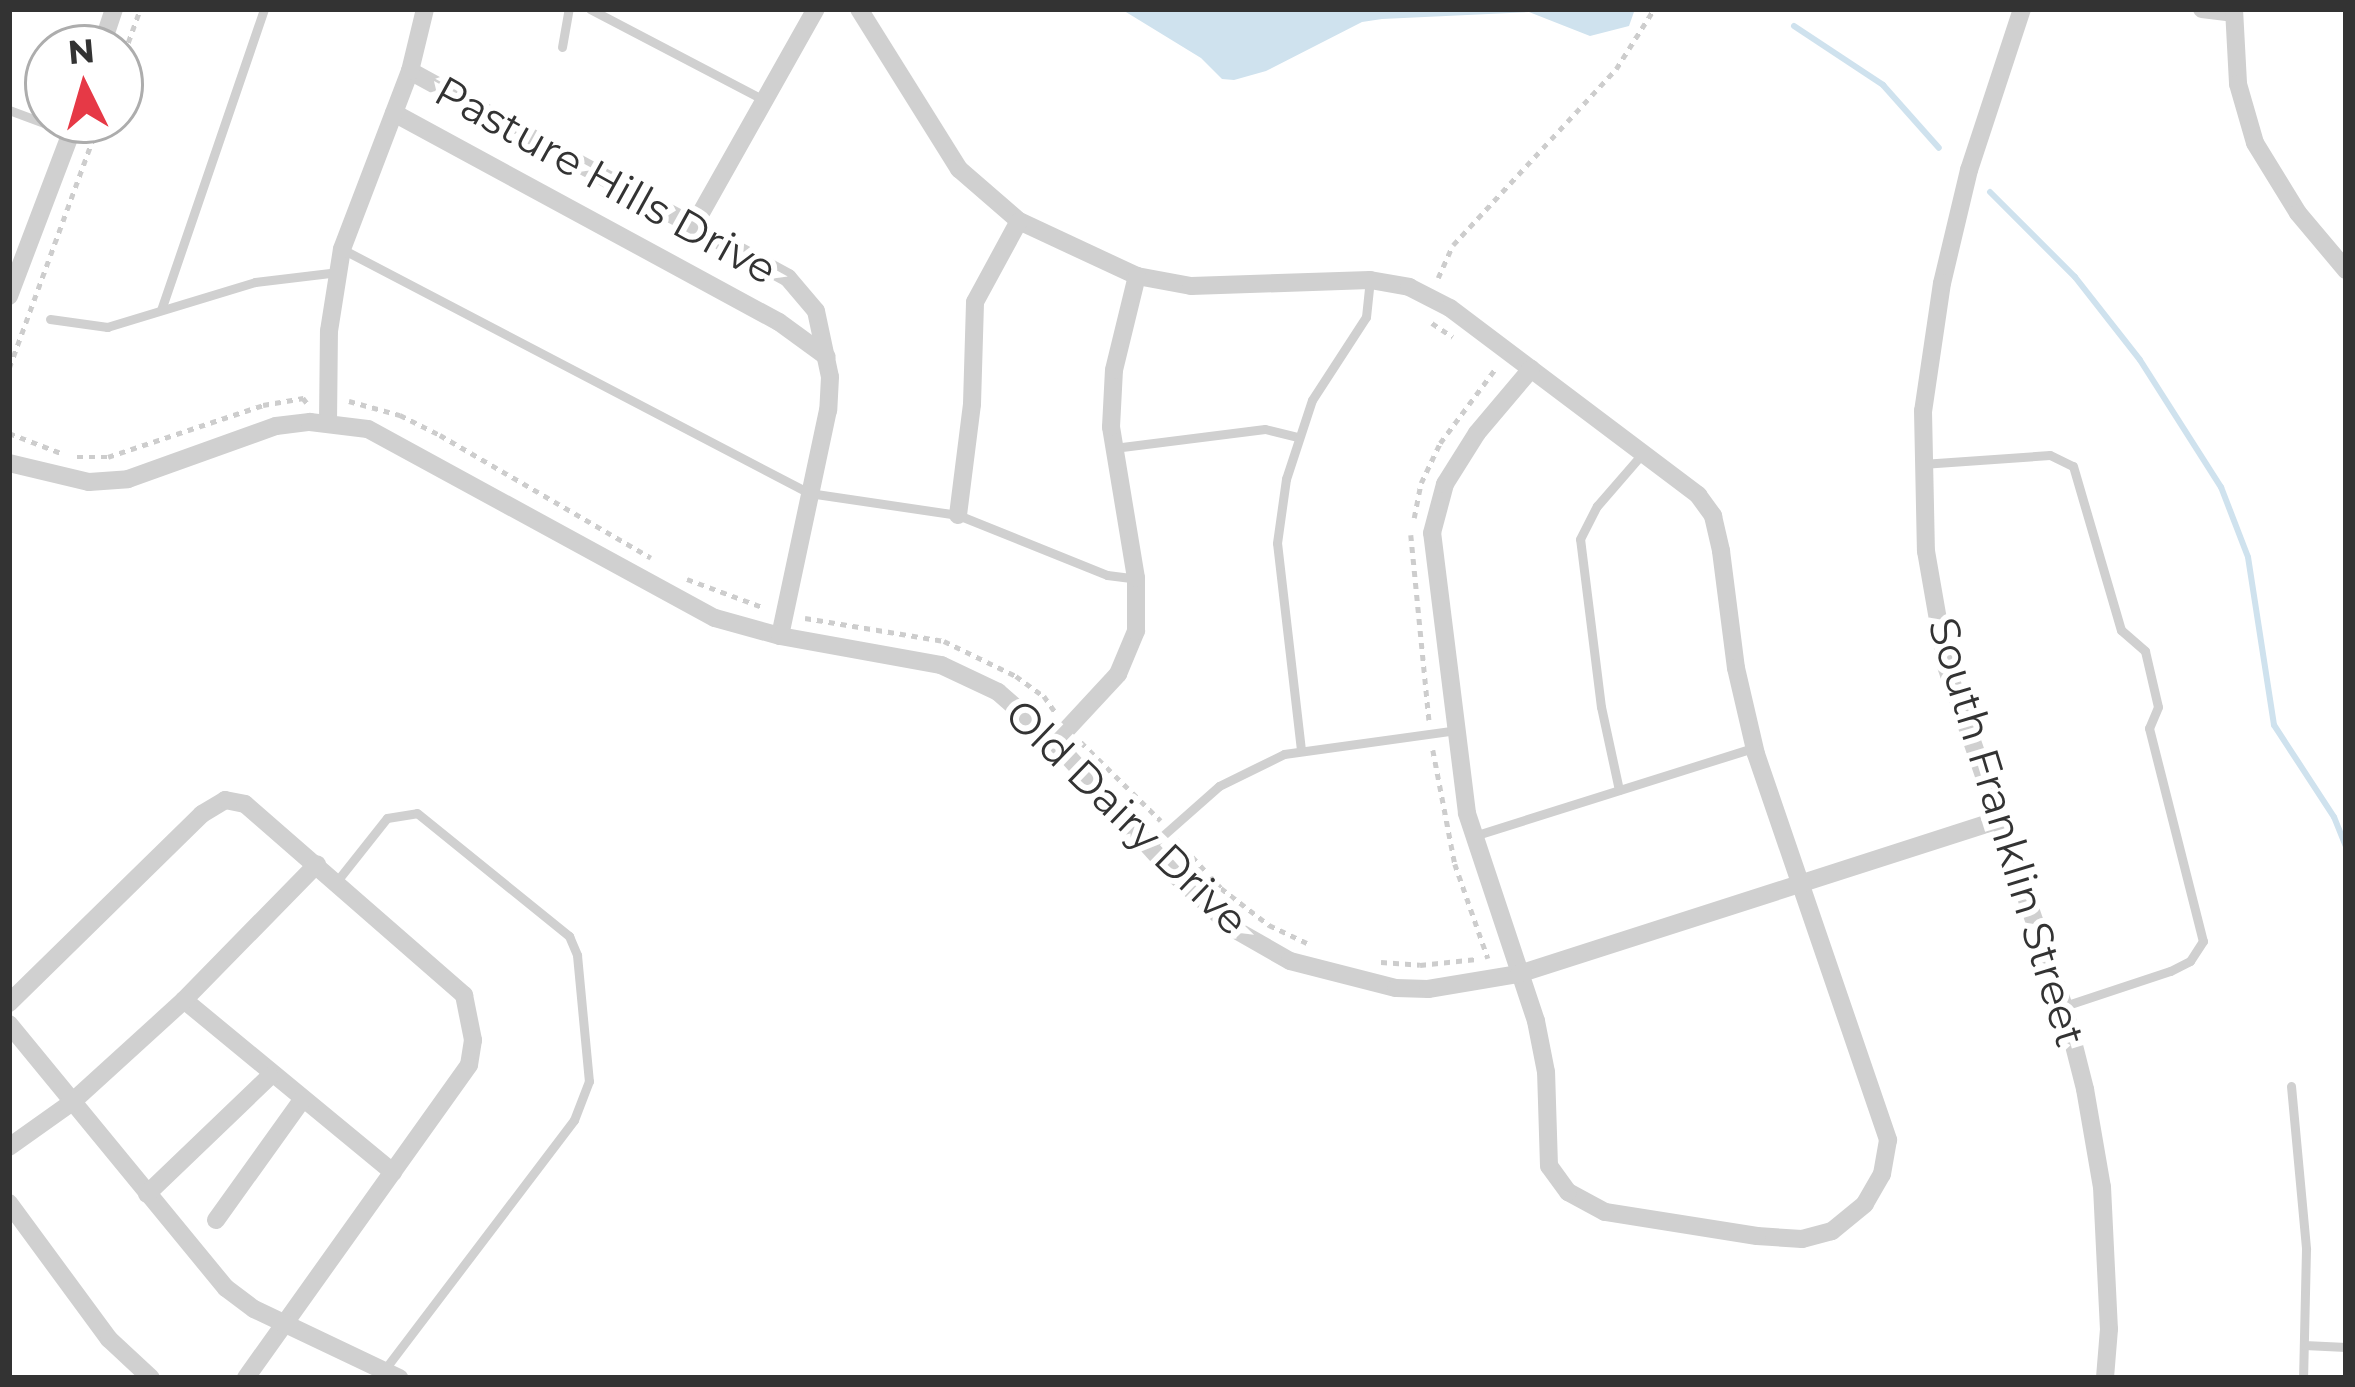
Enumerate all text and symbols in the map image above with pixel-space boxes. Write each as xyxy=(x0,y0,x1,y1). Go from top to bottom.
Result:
north arrow xyxy=(24,24,144,144)
text: N xyxy=(66,30,96,72)
street label: Pasture Hills Drive xyxy=(427,65,785,295)
street label: South Franklin Street xyxy=(1918,612,2096,1052)
street label: Old Dairy Drive xyxy=(995,689,1259,945)

